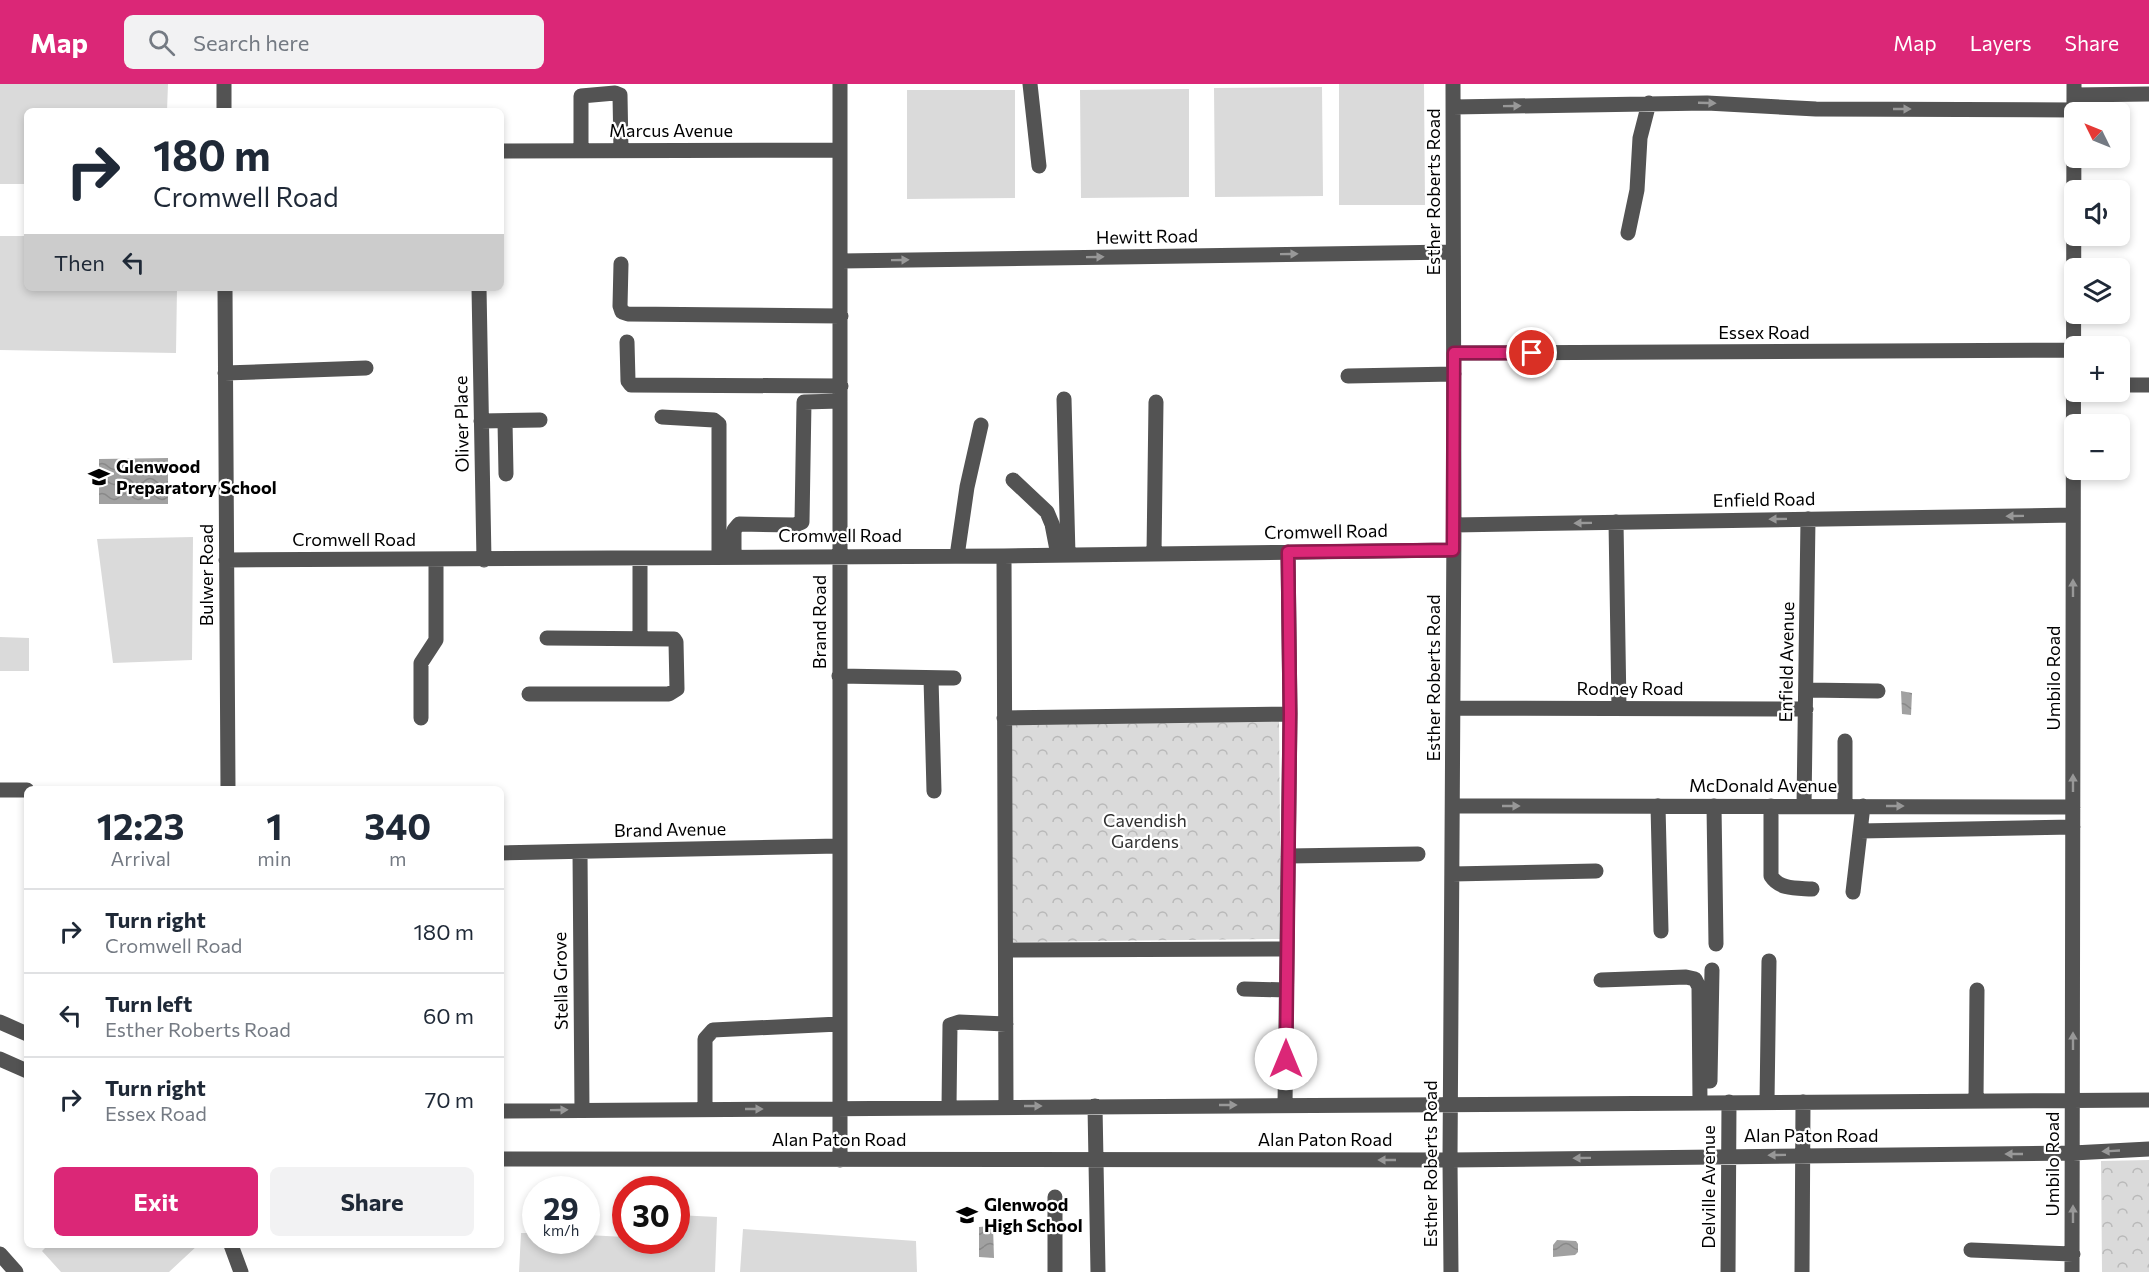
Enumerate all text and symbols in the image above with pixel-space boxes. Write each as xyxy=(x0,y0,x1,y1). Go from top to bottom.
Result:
search box xyxy=(124,15,544,69)
text: Map xyxy=(30,25,88,59)
icon: search xyxy=(145,26,178,59)
text: Search here xyxy=(193,29,309,56)
text: Map xyxy=(1893,30,1937,55)
text: Layers xyxy=(1970,30,2032,55)
text: Share xyxy=(2065,30,2119,55)
one-way arrow xyxy=(1697,99,1716,108)
one-way arrow xyxy=(1502,101,1521,111)
north arrow xyxy=(2064,102,2130,168)
map controls xyxy=(2064,102,2130,480)
one-way arrow xyxy=(1892,104,1911,114)
street label: Esther Roberts Road xyxy=(1422,108,1444,276)
street label: Marcus Avenue xyxy=(609,119,733,141)
text: 180 m xyxy=(153,128,271,180)
icon: right xyxy=(54,132,132,210)
text: Cromwell Road xyxy=(153,180,339,213)
button: sound xyxy=(2064,180,2130,246)
street label: Hewitt Road xyxy=(1096,224,1198,248)
icon: left xyxy=(117,246,150,279)
text: Then xyxy=(54,249,105,276)
one-way arrow xyxy=(1280,249,1299,259)
one-way arrow xyxy=(1085,252,1104,262)
one-way arrow xyxy=(890,255,909,265)
button: layers xyxy=(2064,258,2130,324)
street label: Essex Road xyxy=(1718,321,1810,343)
pin xyxy=(1506,327,1557,378)
icon: arrive xyxy=(1515,336,1548,369)
button: + xyxy=(2064,336,2130,402)
street label: Oliver Place xyxy=(449,376,473,473)
button: − xyxy=(2064,414,2130,480)
place label: Glenwood Preparatory School xyxy=(116,455,277,498)
school or university icon: Glenwood Preparatory School xyxy=(87,465,111,489)
street label: Enfield Road xyxy=(1712,487,1816,511)
one-way arrow xyxy=(2005,511,2024,520)
one-way arrow xyxy=(1769,514,1788,524)
one-way arrow xyxy=(1574,518,1593,527)
street label: Cromwell Road xyxy=(1264,519,1388,543)
street label: Bulwer Road xyxy=(195,524,217,626)
street label: Cromwell Road xyxy=(778,524,902,546)
street label: Cromwell Road xyxy=(292,528,416,550)
street label: Brand Road xyxy=(808,575,830,669)
one-way arrow xyxy=(2068,579,2078,598)
street label: Esther Roberts Road xyxy=(1422,594,1444,762)
street label: Enfield Avenue xyxy=(1774,601,1798,722)
street label: Umbilo Road xyxy=(2042,626,2064,730)
street label: Rodney Road xyxy=(1577,677,1684,699)
street label: McDonald Avenue xyxy=(1689,774,1837,796)
one-way arrow xyxy=(2068,774,2078,793)
one-way arrow xyxy=(1502,801,1521,811)
one-way arrow xyxy=(1886,801,1905,811)
text: 12:23 xyxy=(97,803,185,847)
text: 1 xyxy=(266,803,283,847)
text: 340 xyxy=(364,803,431,847)
park label: Cavendish Gardens xyxy=(1103,809,1187,852)
street label: Brand Avenue xyxy=(614,817,726,841)
text: Arrival xyxy=(110,846,171,870)
text: min xyxy=(257,846,291,870)
text: m xyxy=(389,846,406,870)
text: Turn right xyxy=(105,906,206,933)
icon: right xyxy=(54,915,87,948)
text: 180 m xyxy=(413,918,474,945)
street label: Stella Grove xyxy=(548,932,572,1030)
text: Cromwell Road xyxy=(105,933,242,957)
text: Turn left xyxy=(105,990,192,1017)
icon: left xyxy=(54,999,87,1032)
text: 60 m xyxy=(423,1002,474,1029)
text: Esther Roberts Road xyxy=(105,1017,291,1041)
position arrow xyxy=(1254,1027,1318,1091)
one-way arrow xyxy=(2068,1032,2078,1051)
text: Turn right xyxy=(105,1074,206,1101)
street label: Esther Roberts Road xyxy=(1419,1080,1441,1248)
icon: right xyxy=(54,1083,87,1116)
text: 70 m xyxy=(425,1086,474,1113)
one-way arrow xyxy=(1219,1100,1238,1110)
text: Essex Road xyxy=(105,1101,207,1125)
one-way arrow xyxy=(1024,1101,1043,1111)
one-way arrow xyxy=(745,1104,764,1114)
one-way arrow xyxy=(550,1105,569,1115)
street label: Umbilo Road xyxy=(2041,1112,2063,1216)
street label: Alan Paton Road xyxy=(1744,1124,1878,1146)
street label: Delville Avenue xyxy=(1697,1125,1719,1249)
street label: Alan Paton Road xyxy=(772,1128,906,1150)
street label: Alan Paton Road xyxy=(1258,1128,1392,1150)
one-way arrow xyxy=(2101,1146,2120,1155)
one-way arrow xyxy=(2005,1149,2024,1159)
one-way arrow xyxy=(1768,1150,1787,1160)
one-way arrow xyxy=(1573,1153,1592,1163)
one-way arrow xyxy=(1378,1155,1397,1165)
button: Exit xyxy=(54,1167,258,1236)
button: Share xyxy=(270,1167,474,1236)
speed limit sign: 30 xyxy=(612,1176,690,1254)
text: 29 xyxy=(543,1189,579,1226)
place label: Glenwood High School xyxy=(984,1193,1083,1236)
school or university icon: Glenwood High School xyxy=(955,1203,979,1227)
one-way arrow xyxy=(2068,1204,2078,1223)
text: km/h xyxy=(543,1221,579,1239)

